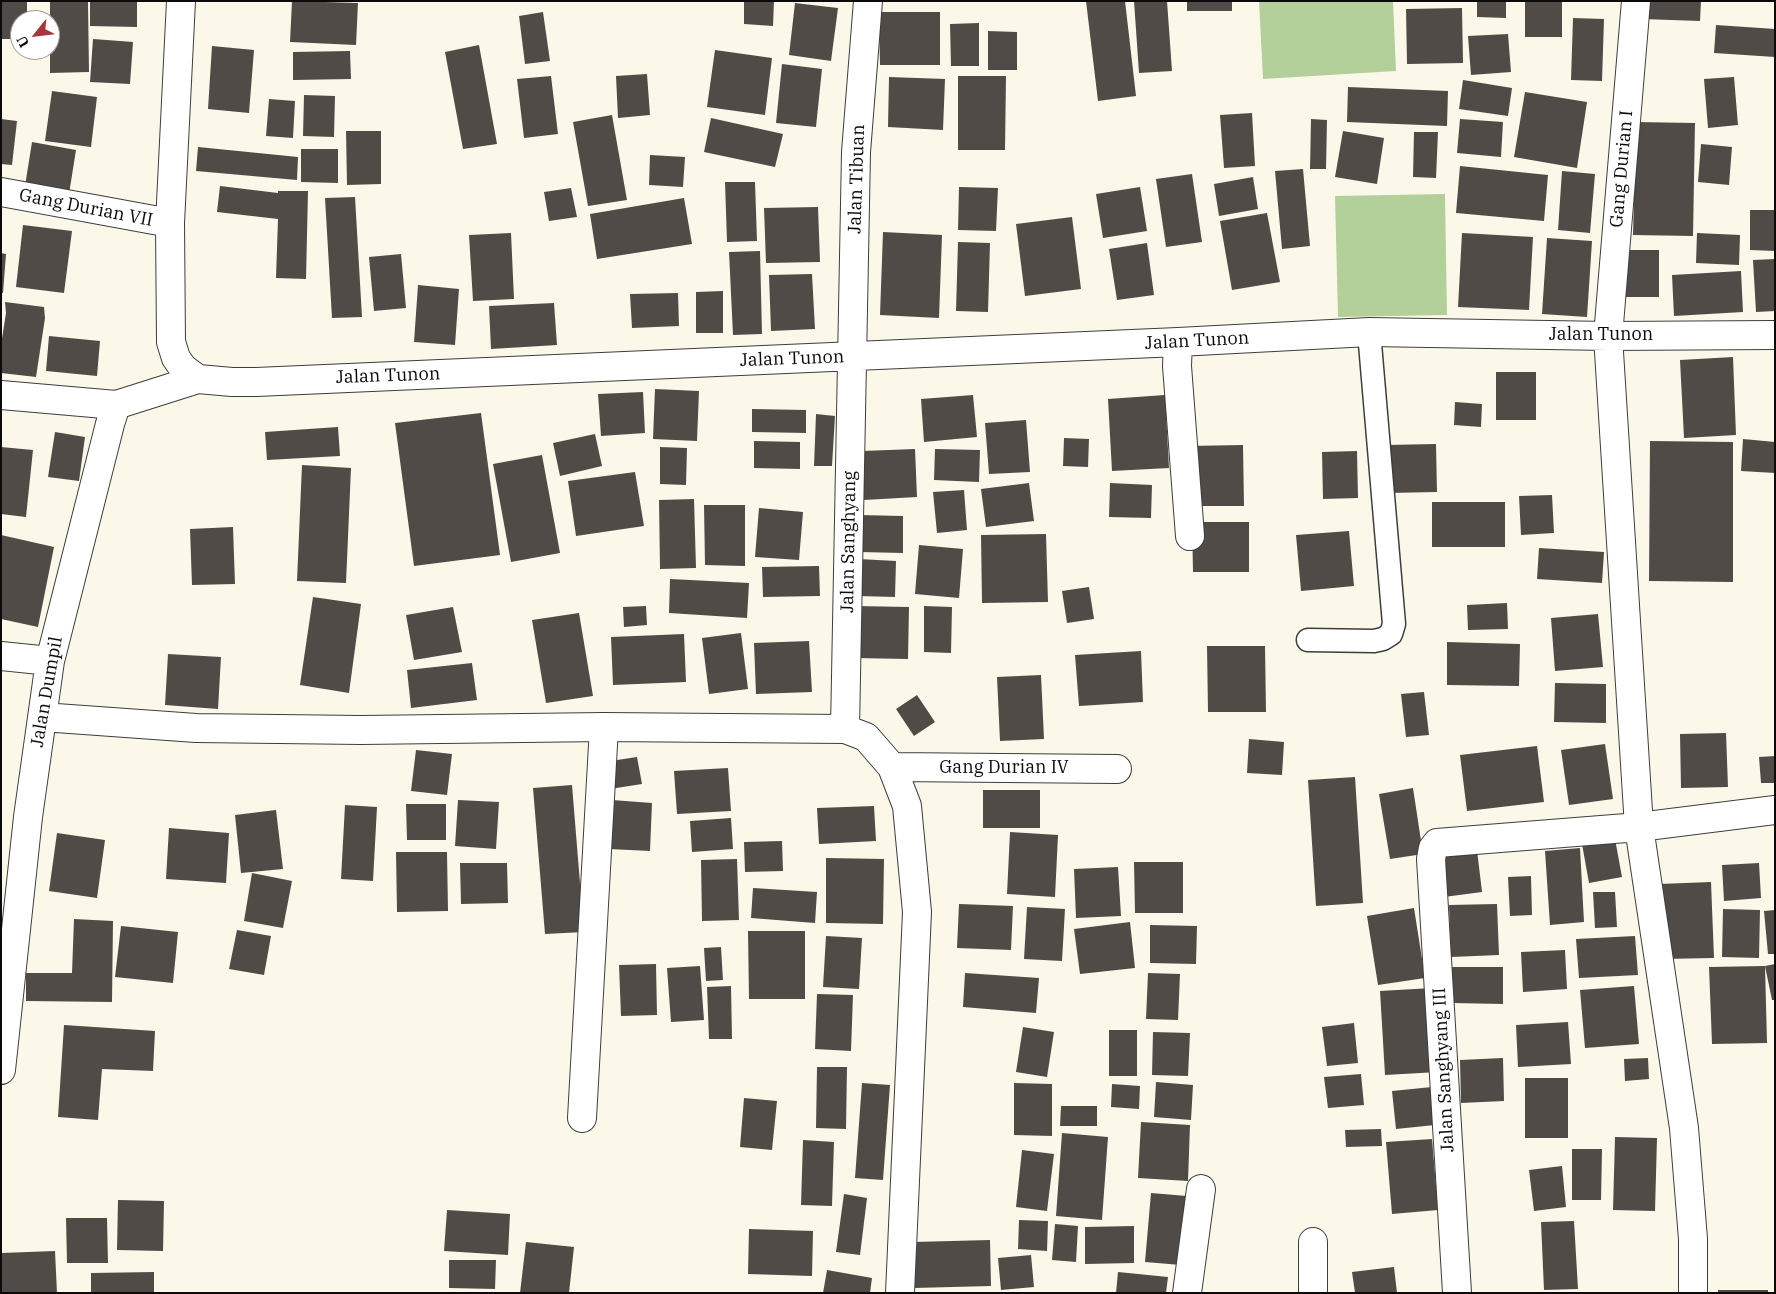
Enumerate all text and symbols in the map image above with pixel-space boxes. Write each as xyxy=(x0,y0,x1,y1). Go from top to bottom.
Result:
north arrow xyxy=(10,10,60,60)
text: U xyxy=(12,33,33,51)
street label: Gang Durian I xyxy=(1606,109,1638,229)
street label: Jalan Tibuan xyxy=(844,124,870,234)
street label: Gang Durian VII xyxy=(17,184,155,232)
street label: Jalan Tunon xyxy=(1549,324,1653,346)
street label: Jalan Tunon xyxy=(1144,327,1250,355)
street label: Jalan Tunon xyxy=(739,346,845,372)
street label: Jalan Tunon xyxy=(335,363,441,389)
street label: Jalan Sanghyang xyxy=(837,471,861,613)
street label: Jalan Dumpil xyxy=(27,635,67,749)
street label: Gang Durian IV xyxy=(939,757,1069,779)
street label: Jalan Sanghyang III xyxy=(1429,987,1459,1153)

